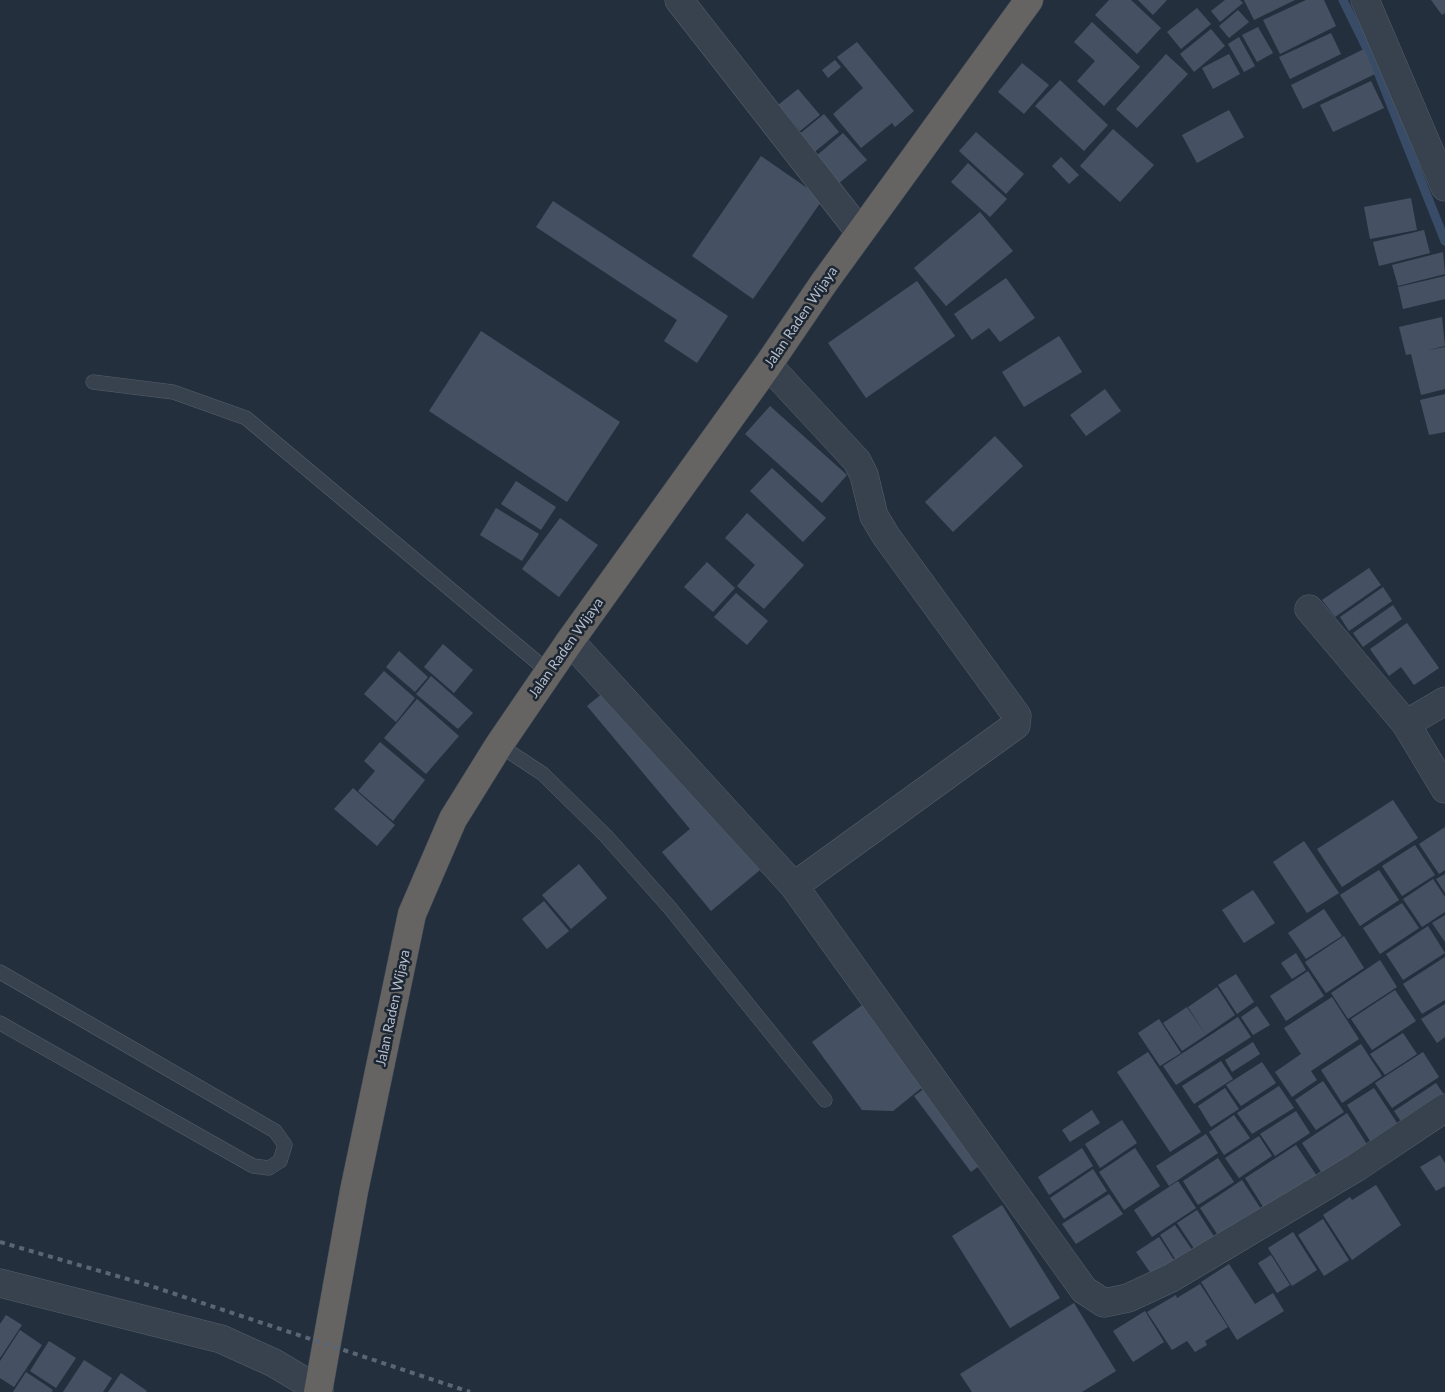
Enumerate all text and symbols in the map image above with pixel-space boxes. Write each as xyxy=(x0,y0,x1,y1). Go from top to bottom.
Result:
street label: Jalan Raden Wijaya xyxy=(761,263,841,371)
street label: Jalan Raden Wijaya xyxy=(525,595,607,701)
street label: Jalan Raden Wijaya xyxy=(372,948,414,1068)

